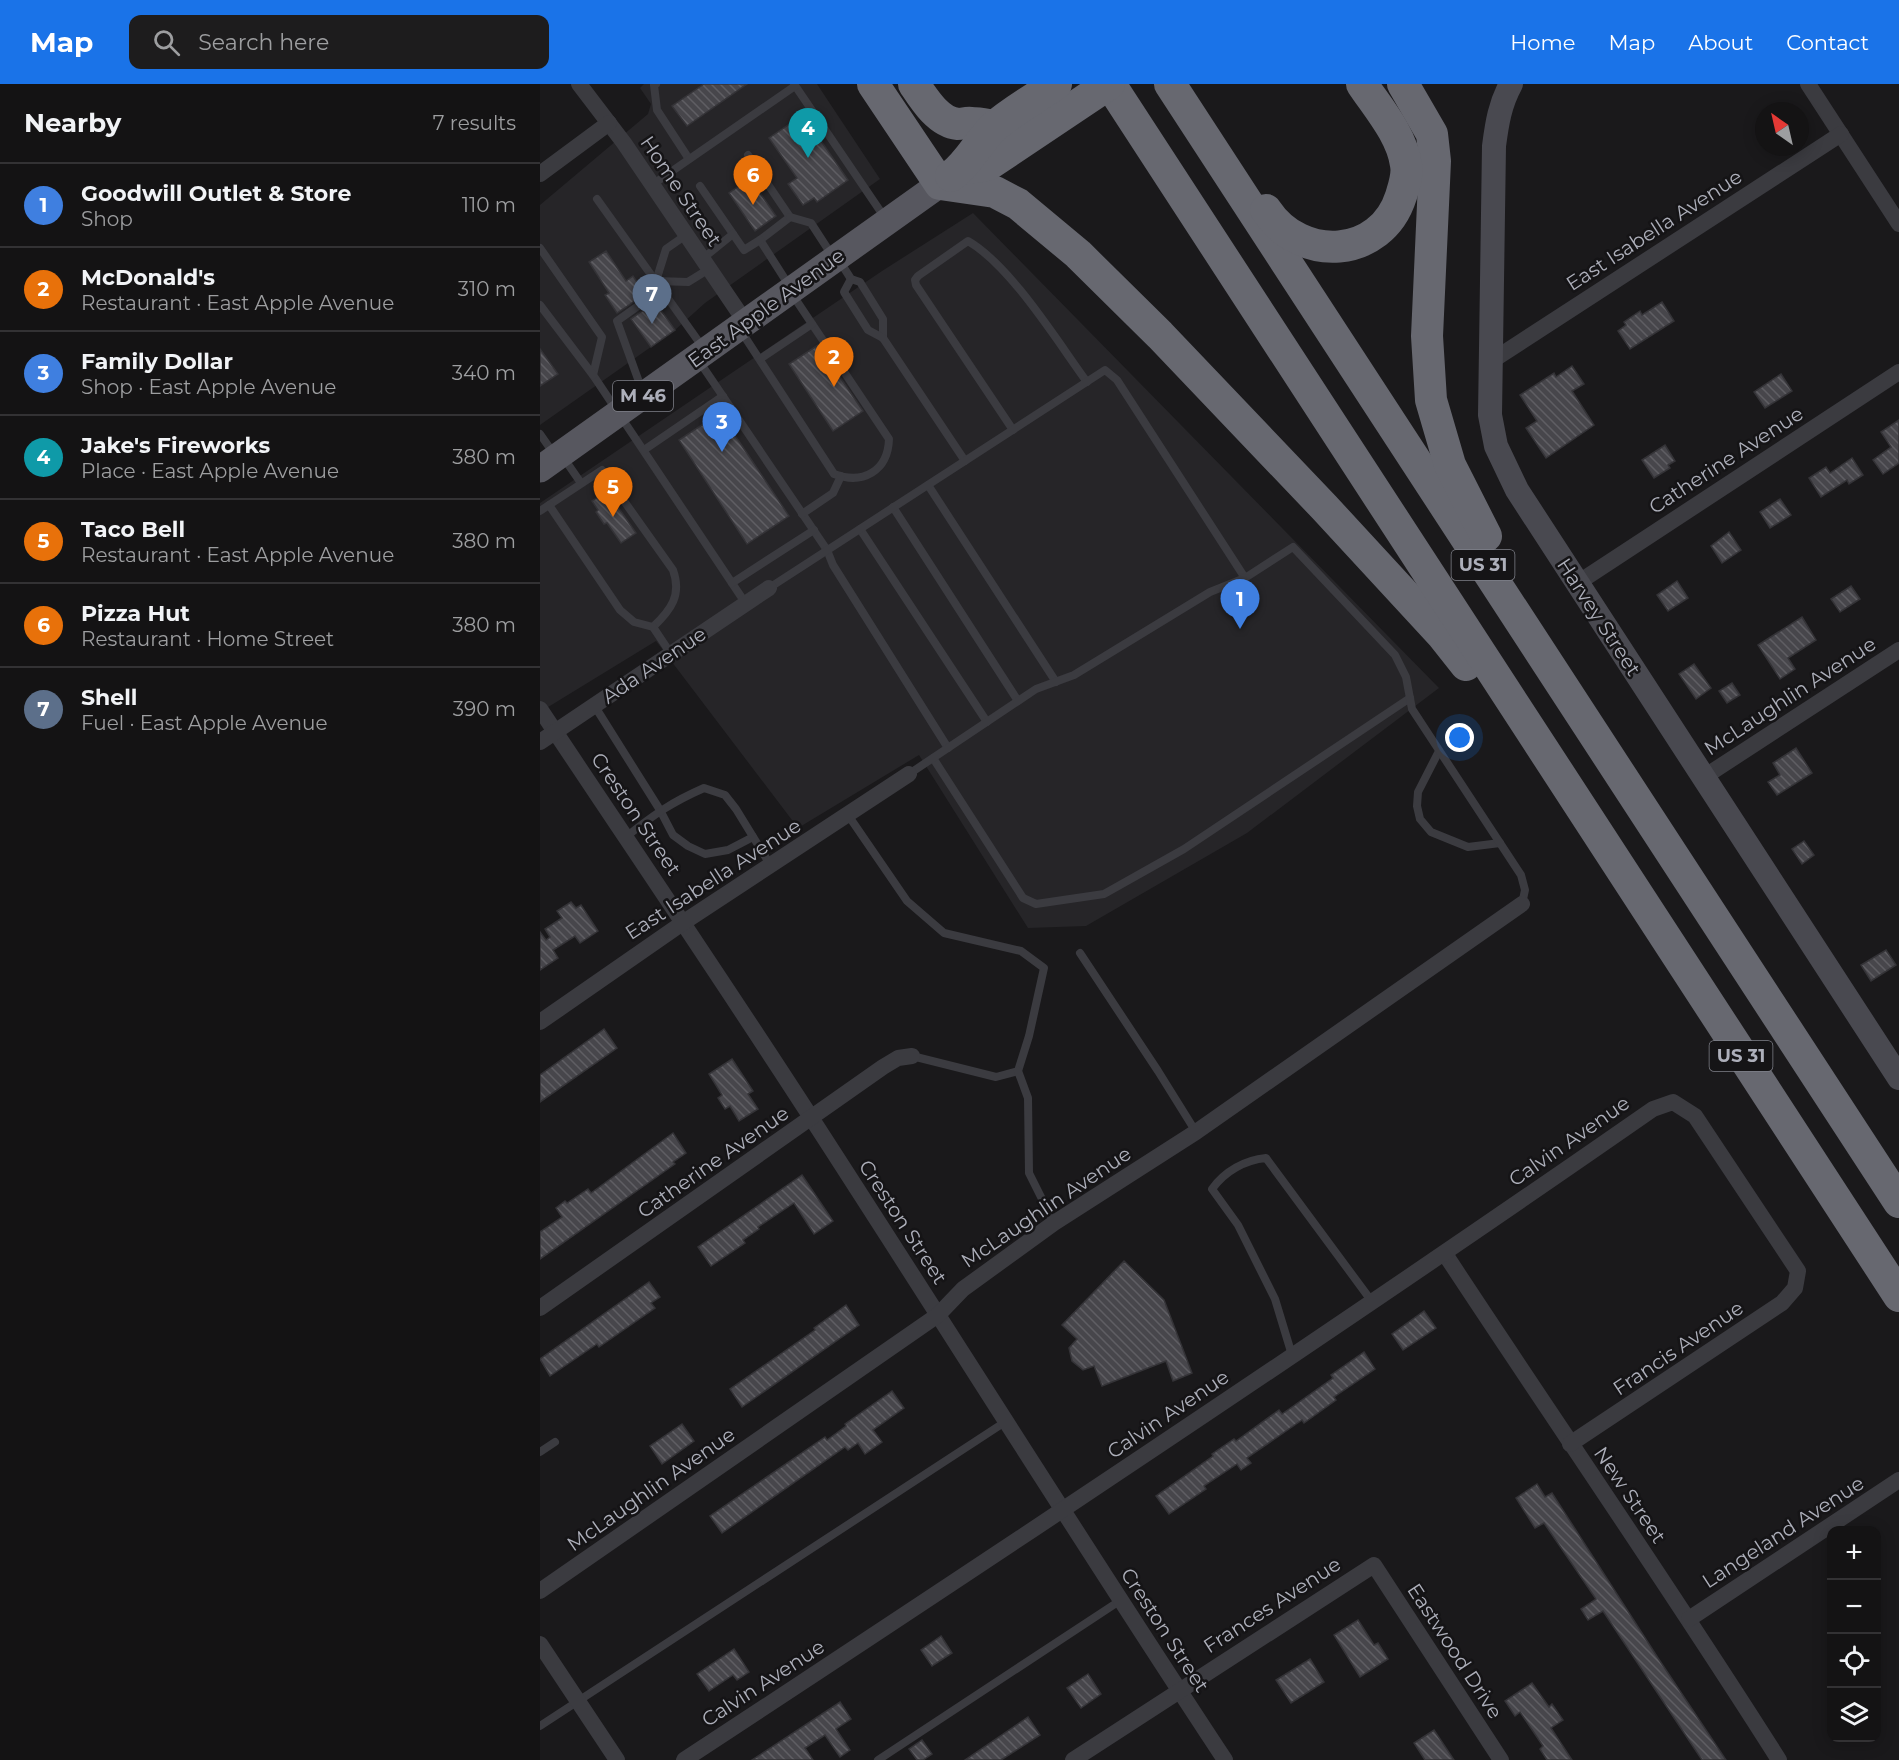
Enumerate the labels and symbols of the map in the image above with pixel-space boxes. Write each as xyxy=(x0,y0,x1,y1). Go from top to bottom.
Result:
north arrow xyxy=(1755,102,1809,156)
pin: 4 xyxy=(788,109,828,158)
street label: Home Street xyxy=(635,131,727,251)
pin: 6 xyxy=(734,156,772,205)
street label: East Isabella Avenue xyxy=(1562,164,1746,296)
street label: East Apple Avenue xyxy=(683,243,849,373)
pin: 7 xyxy=(632,274,672,324)
pin: 2 xyxy=(814,338,854,387)
road number: M 46 xyxy=(613,381,673,411)
street label: Catherine Avenue xyxy=(1644,401,1808,519)
pin: 3 xyxy=(702,402,741,452)
pin: 5 xyxy=(594,468,632,517)
road number: US 31 xyxy=(1452,550,1514,580)
street label: Harvey Street xyxy=(1552,554,1646,680)
pin: 1 xyxy=(1220,580,1260,629)
street label: Ada Avenue xyxy=(597,621,711,709)
street label: McLaughlin Avenue xyxy=(1700,632,1880,760)
your location xyxy=(1445,723,1474,752)
street label: Creston Street xyxy=(586,748,686,880)
street label: East Isabella Avenue xyxy=(621,813,805,945)
road number: US 31 xyxy=(1710,1041,1772,1071)
street label: Calvin Avenue xyxy=(1504,1091,1634,1191)
street label: Catherine Avenue xyxy=(633,1101,793,1223)
street label: McLaughlin Avenue xyxy=(957,1141,1135,1273)
street label: Creston Street xyxy=(854,1155,952,1289)
street label: Francis Avenue xyxy=(1608,1296,1748,1400)
street label: Calvin Avenue xyxy=(1103,1364,1233,1464)
street label: McLaughlin Avenue xyxy=(562,1422,740,1556)
street label: New Street xyxy=(1589,1442,1671,1548)
street label: Langeland Avenue xyxy=(1698,1471,1868,1593)
street label: Frances Avenue xyxy=(1199,1552,1345,1658)
street label: Creston Street xyxy=(1116,1563,1214,1697)
street label: Eastwood Drive xyxy=(1402,1579,1508,1723)
street label: Calvin Avenue xyxy=(697,1634,829,1732)

